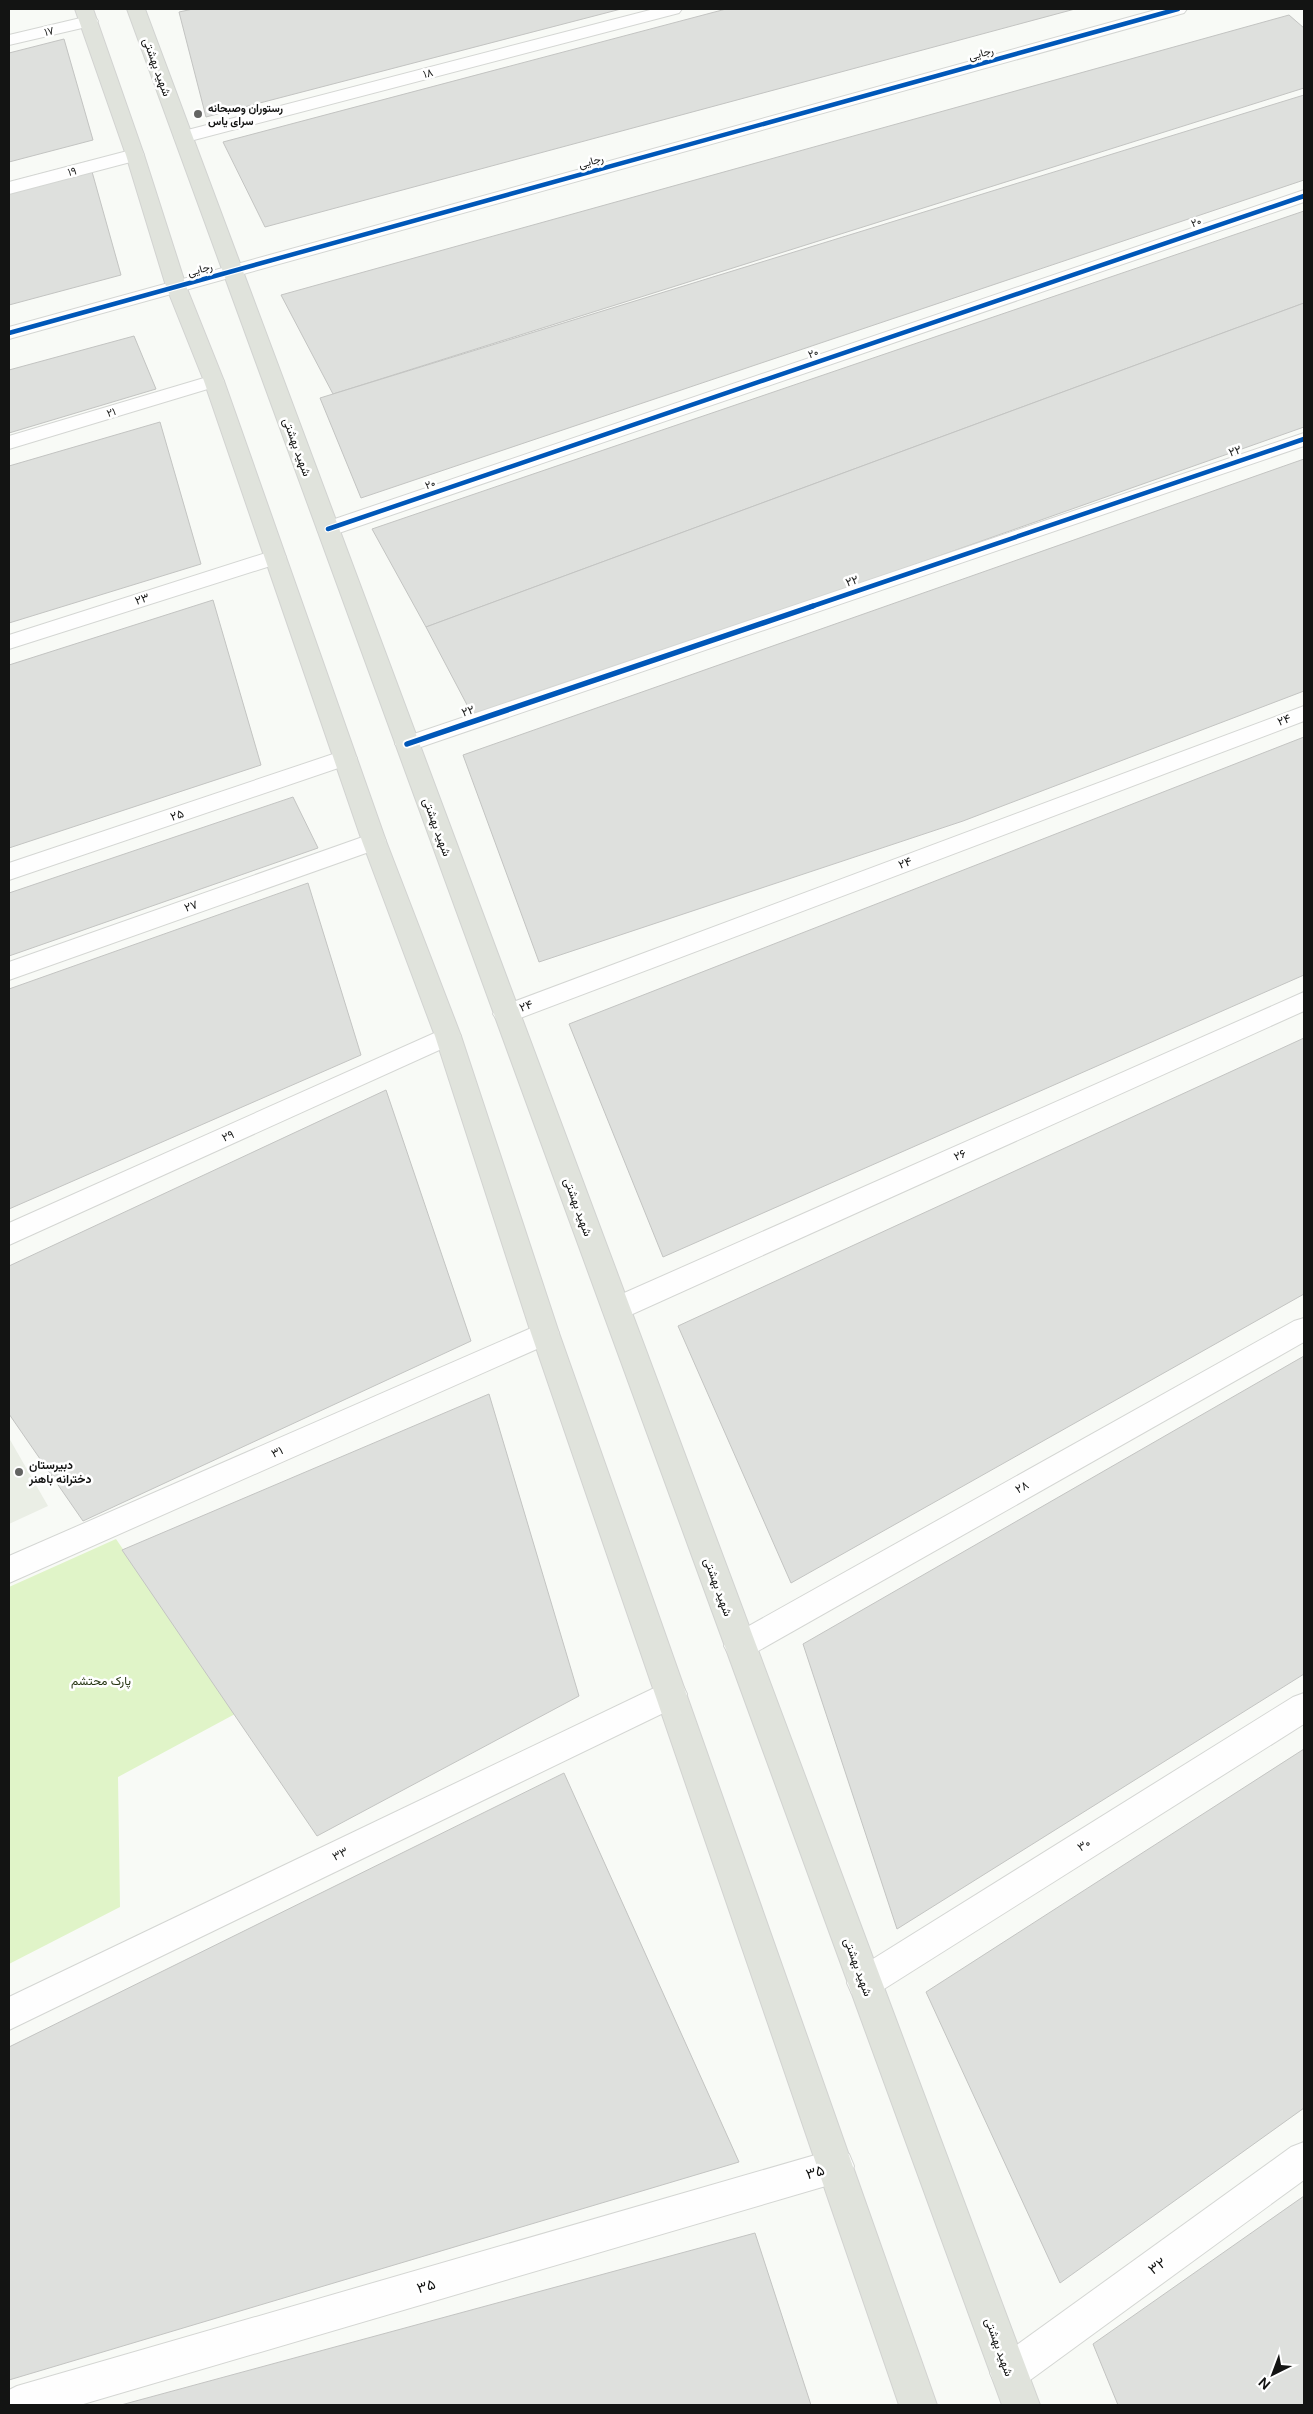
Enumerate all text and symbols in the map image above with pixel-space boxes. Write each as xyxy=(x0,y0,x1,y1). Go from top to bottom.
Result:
street label: ۱۷ xyxy=(43,23,56,39)
street label: شهید بهشتی xyxy=(139,36,175,98)
street label: رجایی xyxy=(967,43,995,63)
street label: ۱۸ xyxy=(422,65,435,81)
place label: رستوران وصبحانه سرای یاس xyxy=(208,101,283,128)
marker: رستوران وصبحانه سرای یاس xyxy=(192,108,204,120)
street label: رجایی xyxy=(577,151,605,171)
street label: ۱۹ xyxy=(66,163,78,179)
street label: ۲۰ xyxy=(1189,214,1203,230)
street label: رجایی xyxy=(186,259,214,279)
street label: ۲۰ xyxy=(806,345,820,361)
street label: ۲۱ xyxy=(105,404,117,420)
street label: شهید بهشتی xyxy=(279,416,315,478)
street label: ۲۲ xyxy=(1226,441,1244,461)
street label: ۲۰ xyxy=(423,476,437,492)
street label: ۲۲ xyxy=(843,571,861,591)
street label: ۲۳ xyxy=(133,589,151,609)
street label: ۲۲ xyxy=(459,701,477,721)
street label: ۲۴ xyxy=(1275,710,1293,730)
street label: شهید بهشتی xyxy=(419,796,455,858)
street label: ۲۵ xyxy=(168,805,186,825)
street label: ۲۴ xyxy=(896,853,914,873)
street label: ۲۷ xyxy=(182,896,200,916)
street label: ۲۴ xyxy=(517,996,535,1016)
street label: ۲۹ xyxy=(219,1126,237,1146)
street label: ۲۶ xyxy=(951,1145,969,1165)
street label: شهید بهشتی xyxy=(560,1176,596,1238)
street label: ۳۱ xyxy=(269,1442,285,1462)
place label: دبیرستان دخترانه باهنر xyxy=(28,1457,91,1487)
marker: دبیرستان دخترانه باهنر xyxy=(13,1466,25,1478)
street label: ۲۸ xyxy=(1012,1477,1032,1497)
street label: شهید بهشتی xyxy=(700,1556,736,1618)
park label: پارک محتشم xyxy=(71,1673,131,1689)
street label: ۳۰ xyxy=(1074,1835,1094,1855)
street label: ۳۳ xyxy=(329,1843,351,1865)
street label: شهید بهشتی xyxy=(840,1936,876,1998)
street label: ۳۵ xyxy=(803,2160,827,2184)
street label: ۳۲ xyxy=(1144,2253,1170,2279)
street label: ۳۵ xyxy=(414,2274,438,2298)
street label: شهید بهشتی xyxy=(981,2316,1017,2378)
north arrow xyxy=(1248,2349,1298,2399)
text: N xyxy=(1254,2374,1274,2394)

